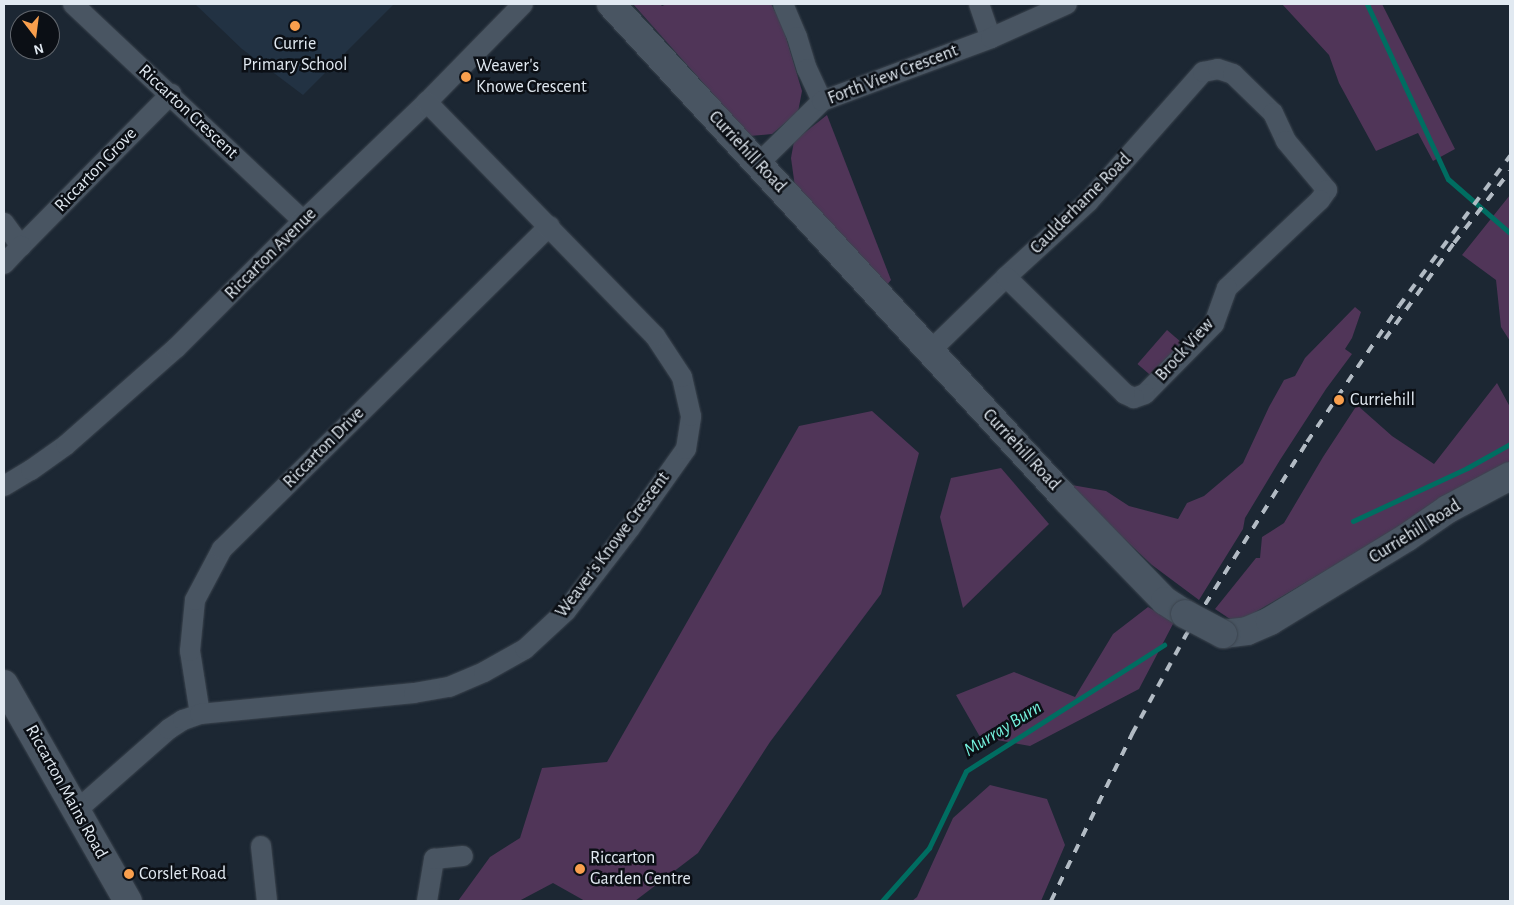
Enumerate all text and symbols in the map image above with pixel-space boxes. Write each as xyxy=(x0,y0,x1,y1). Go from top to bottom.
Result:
north arrow xyxy=(10,10,60,60)
marker: Currie Primary School xyxy=(289,20,301,32)
place label: Currie Primary School xyxy=(242,34,348,76)
text: N xyxy=(32,40,45,57)
street label: Forth View Crescent xyxy=(825,40,961,110)
place label: Weaver's Knowe Crescent xyxy=(476,56,587,98)
street label: Riccarton Crescent xyxy=(134,60,242,164)
marker: Weaver's Knowe Crescent xyxy=(460,71,472,83)
street label: Curriehill Road xyxy=(704,107,790,197)
street label: Riccarton Grove xyxy=(50,123,142,217)
street label: Caulderhame Road xyxy=(1026,149,1136,259)
street label: Riccarton Avenue xyxy=(221,204,321,304)
street label: Brock View xyxy=(1151,314,1219,386)
place label: Curriehill xyxy=(1350,389,1415,411)
marker: Curriehill xyxy=(1332,393,1346,407)
street label: Riccarton Drive xyxy=(279,403,369,493)
street label: Curriehill Road xyxy=(978,405,1064,495)
street label: Weaver's Knowe Crescent xyxy=(551,468,675,622)
street label: Curriehill Road xyxy=(1365,495,1465,569)
water label: Murray Burn xyxy=(960,696,1046,762)
street label: Riccarton Mains Road xyxy=(20,721,112,863)
place label: Riccarton Garden Centre xyxy=(590,848,691,891)
place label: Corslet Road xyxy=(139,863,226,885)
marker: Riccarton Garden Centre xyxy=(574,863,586,875)
marker: Corslet Road xyxy=(123,868,135,880)

